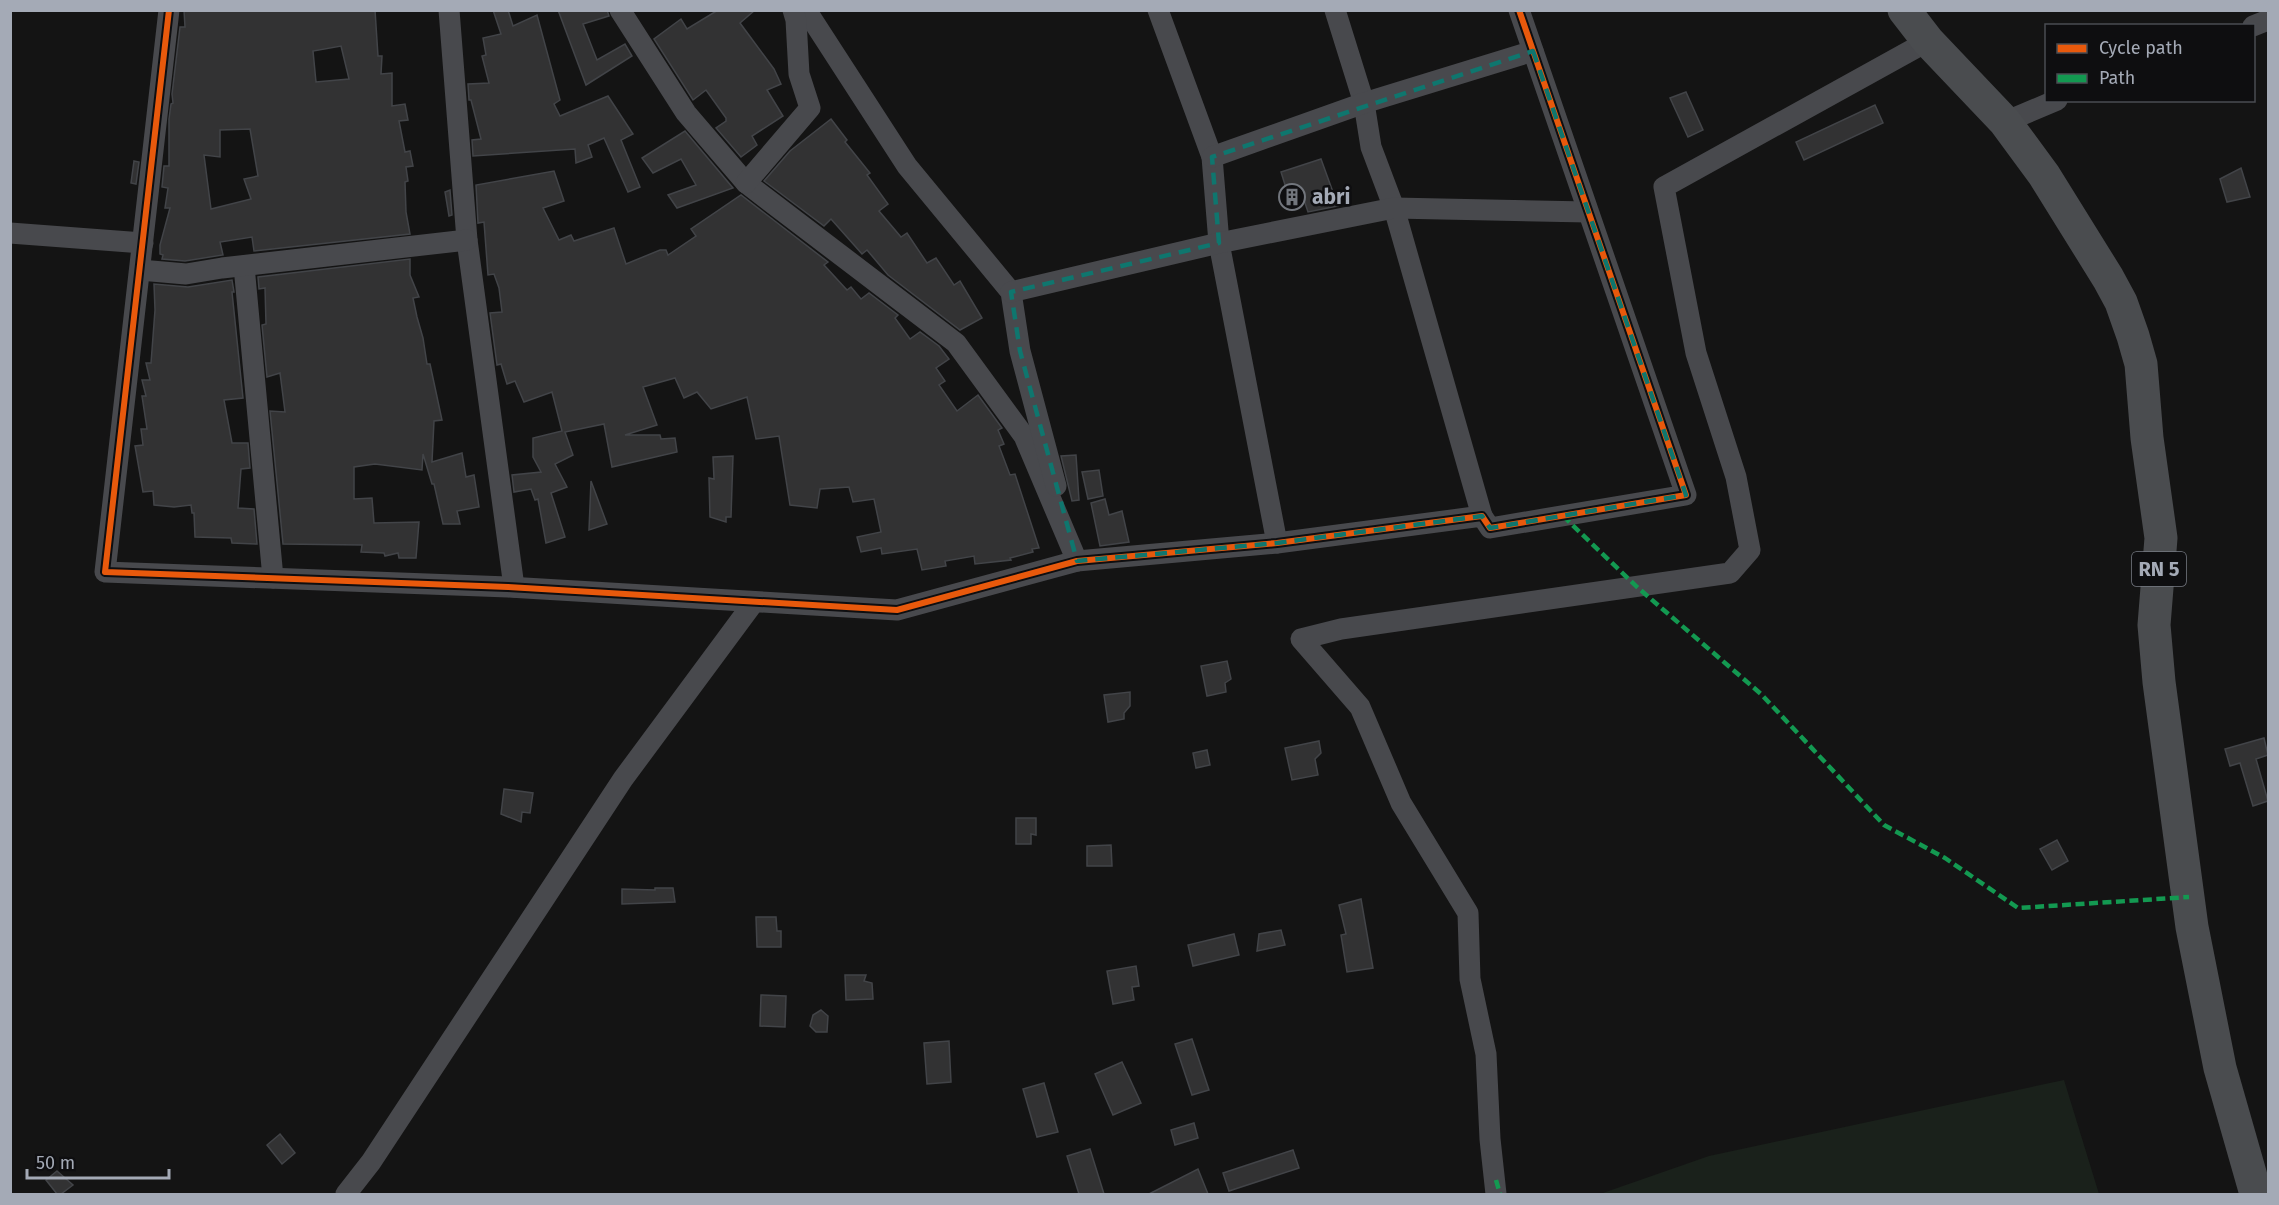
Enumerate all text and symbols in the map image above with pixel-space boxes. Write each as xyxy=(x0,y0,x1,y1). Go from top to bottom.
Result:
legend xyxy=(2045,24,2255,102)
text: Cycle path xyxy=(2099,37,2183,59)
text: Path xyxy=(2099,67,2135,89)
building icon: abri xyxy=(1277,182,1307,212)
place label: abri xyxy=(1312,184,1350,210)
road number: RN 5 xyxy=(2132,552,2186,586)
scale bar xyxy=(27,1142,170,1180)
text: 50 m xyxy=(36,1152,75,1174)

